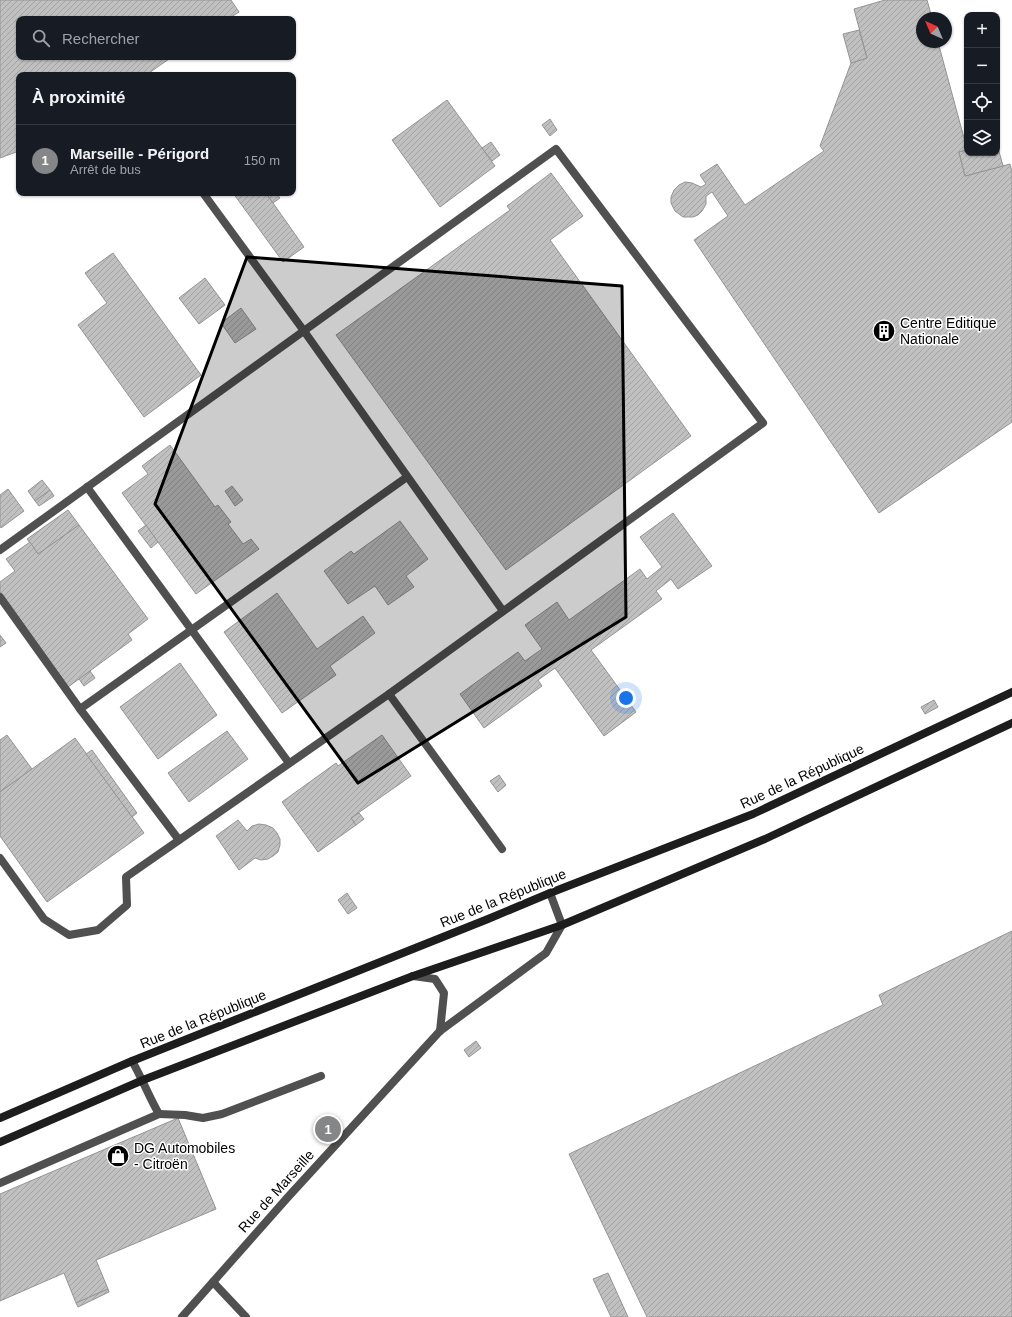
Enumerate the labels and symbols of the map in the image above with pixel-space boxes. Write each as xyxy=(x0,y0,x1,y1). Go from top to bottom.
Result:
north arrow xyxy=(916,12,952,48)
place label: Centre Editique Nationale xyxy=(900,315,997,347)
building icon: Centre Editique Nationale xyxy=(871,318,897,344)
your location xyxy=(616,688,636,708)
street label: Rue de la République xyxy=(738,740,867,812)
street label: Rue de la République xyxy=(438,865,569,931)
street label: Rue de la République xyxy=(138,986,269,1052)
pin: 1 xyxy=(315,1114,341,1144)
place label: DG Automobiles - Citroën xyxy=(134,1140,235,1172)
shop icon: DG Automobiles - Citroën xyxy=(105,1143,131,1169)
street label: Rue de Marseille xyxy=(235,1146,317,1235)

